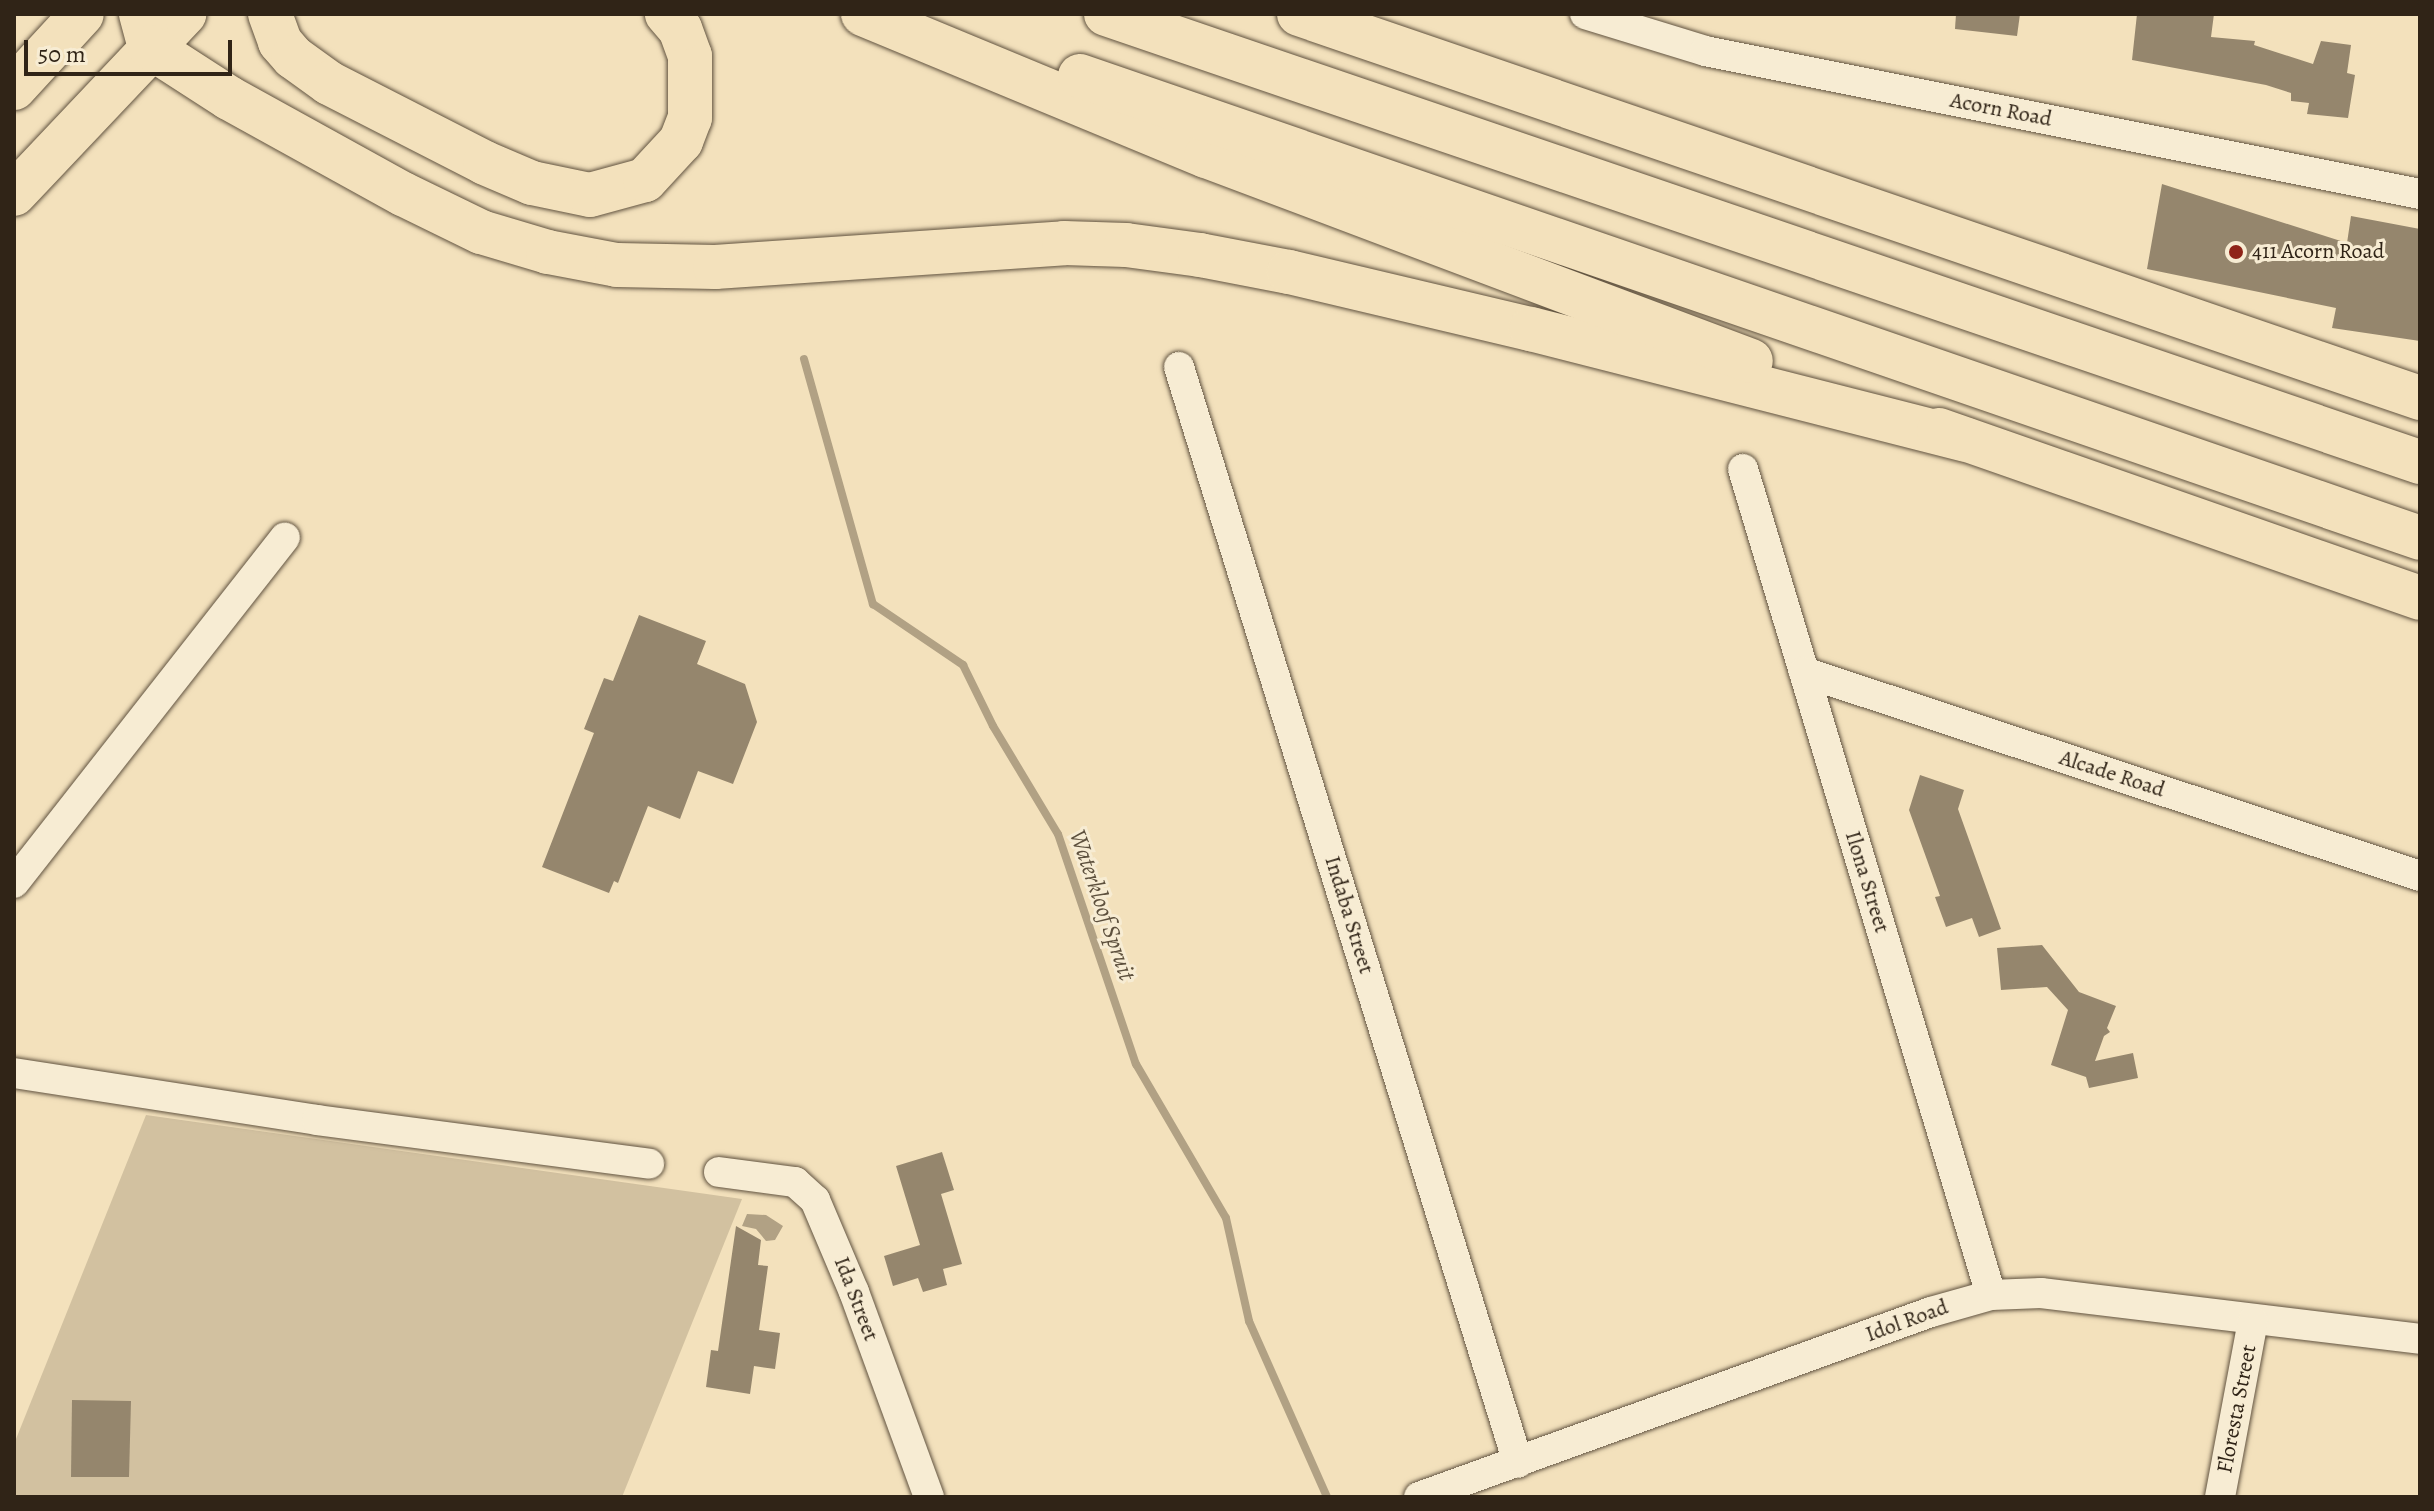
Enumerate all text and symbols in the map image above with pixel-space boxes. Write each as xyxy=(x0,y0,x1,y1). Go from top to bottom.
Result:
scale bar xyxy=(28,24,236,74)
text: 50 m xyxy=(38,38,86,70)
street label: Acorn Road xyxy=(1948,87,2054,133)
place label: 411 Acorn Road xyxy=(2252,239,2384,265)
marker: 411 Acorn Road xyxy=(2227,243,2245,261)
street label: Alcade Road xyxy=(2056,745,2168,803)
water label: Waterkloof Spruit xyxy=(1063,826,1141,984)
street label: Ilona Street xyxy=(1839,828,1895,936)
street label: Indaba Street xyxy=(1319,853,1379,977)
street label: Ida Street xyxy=(828,1253,884,1345)
street label: Idol Road xyxy=(1862,1294,1952,1348)
street label: Floresta Street xyxy=(2212,1342,2262,1476)

